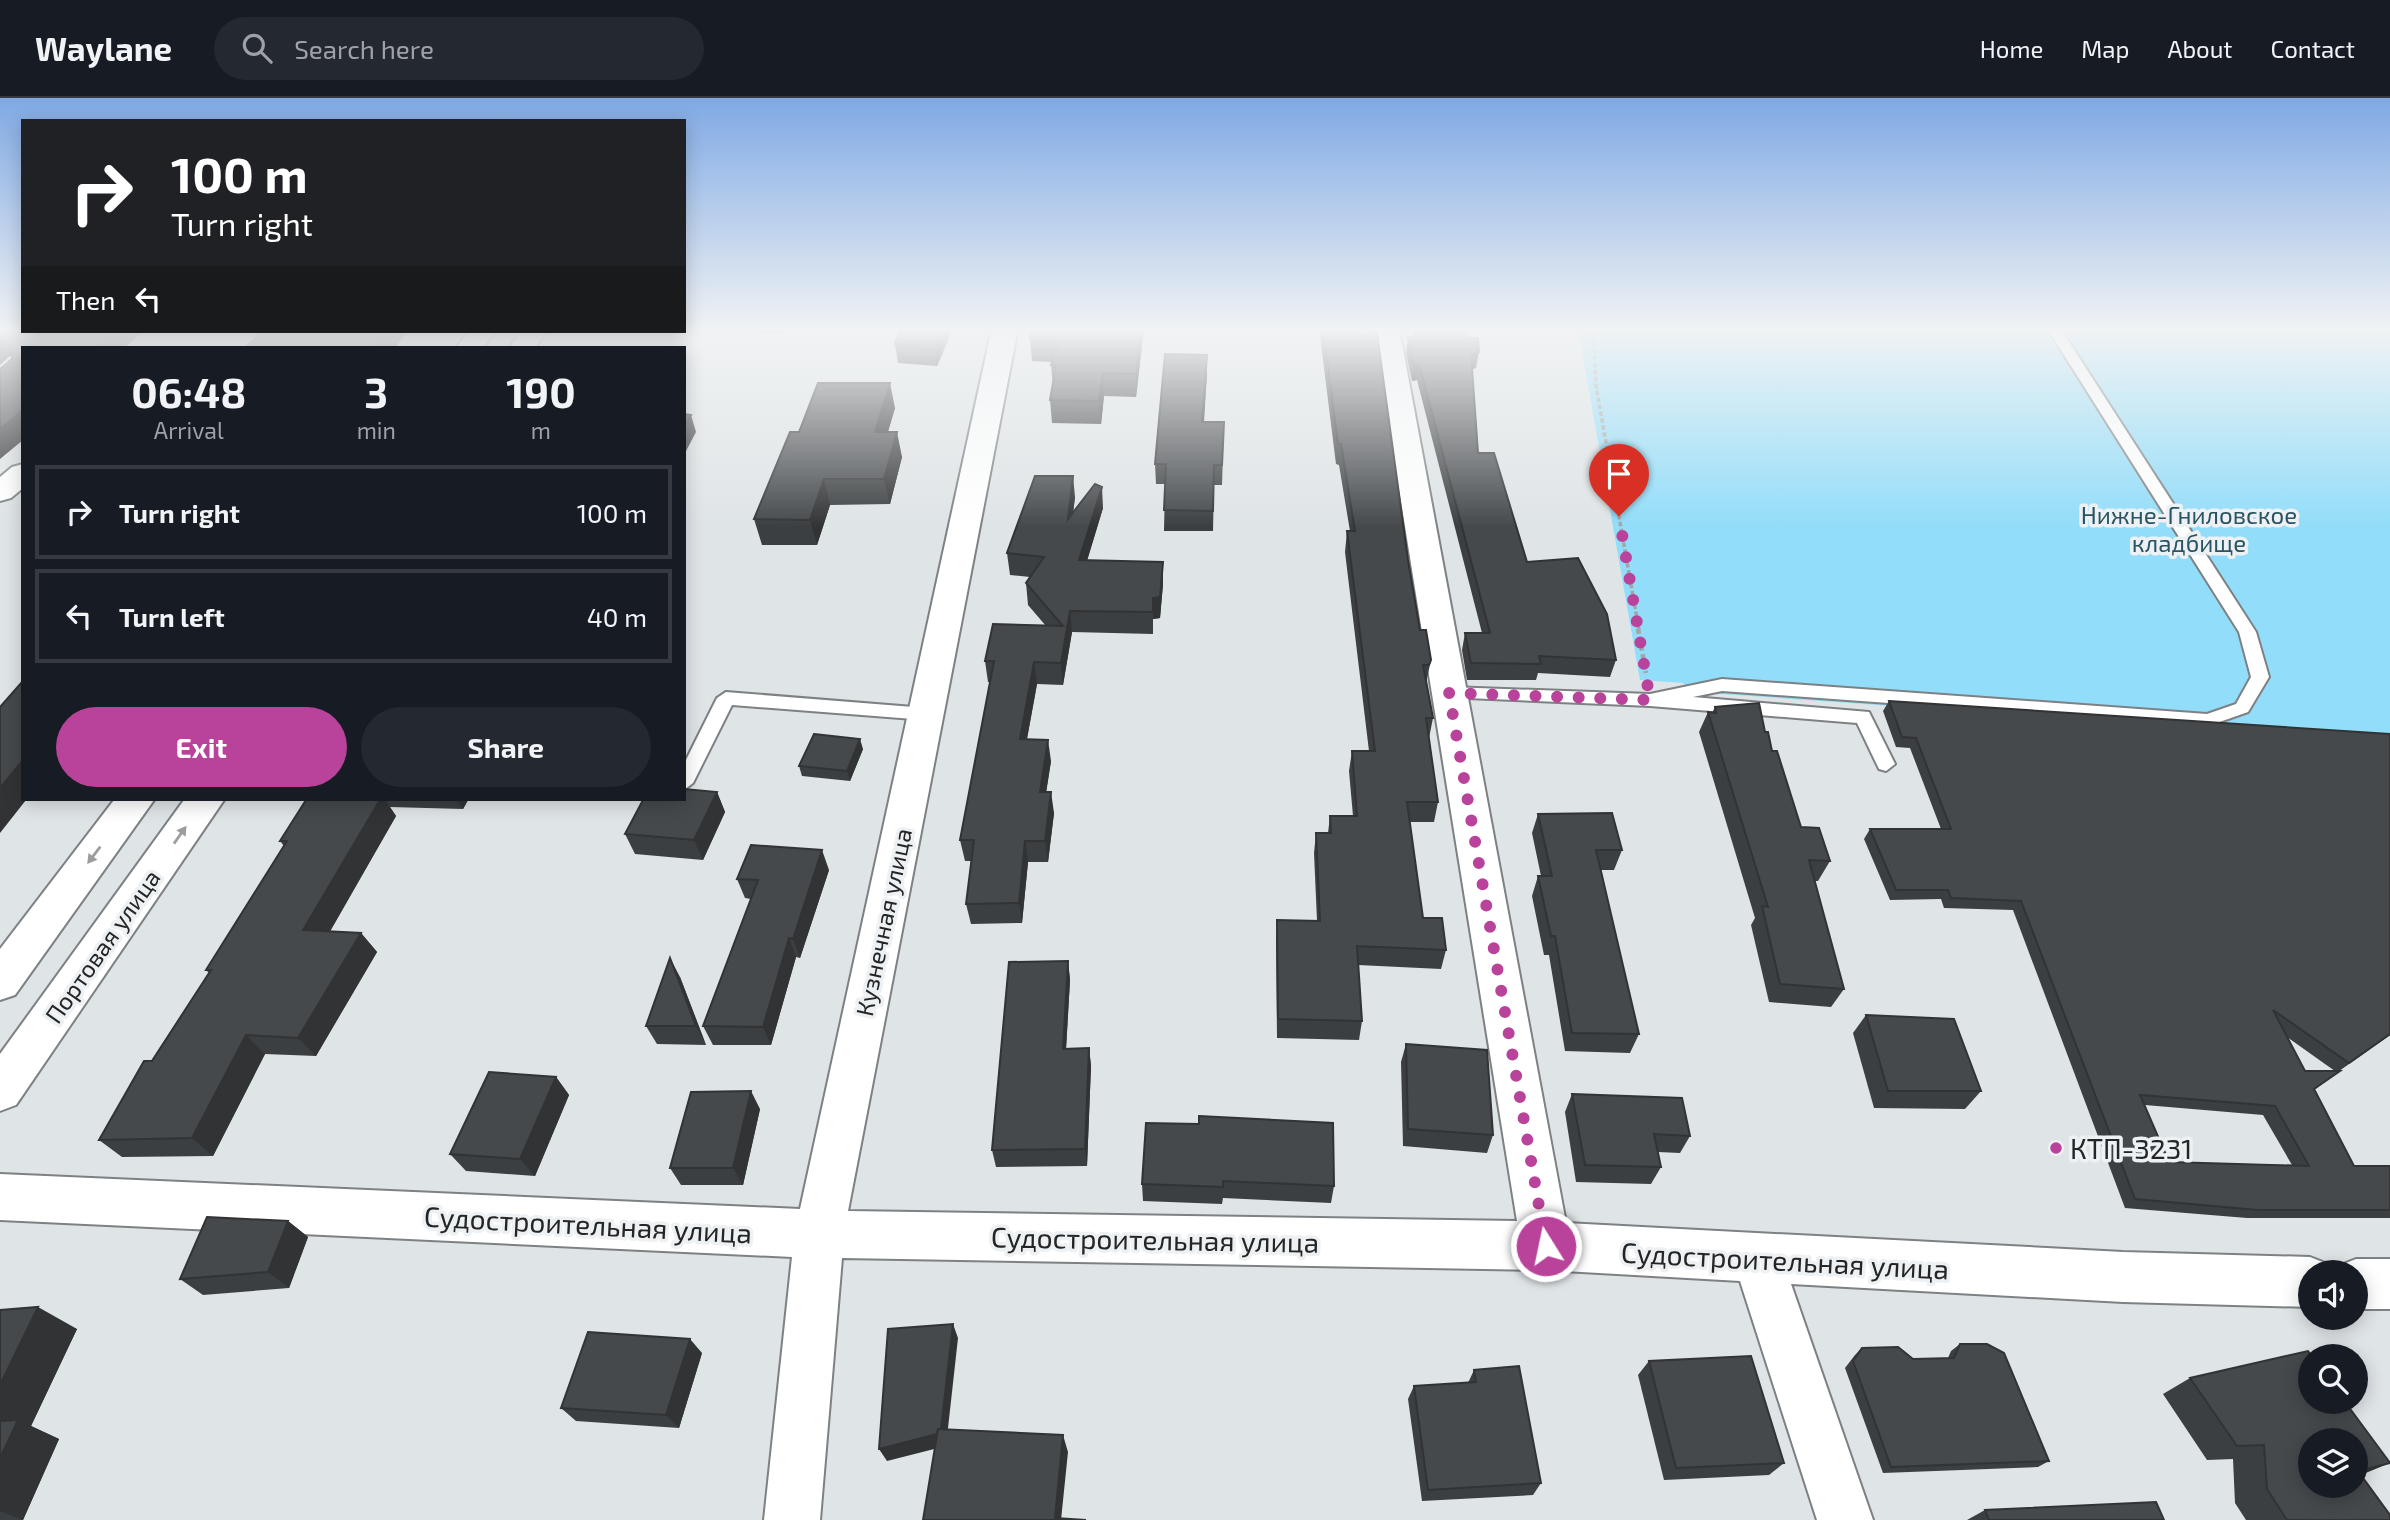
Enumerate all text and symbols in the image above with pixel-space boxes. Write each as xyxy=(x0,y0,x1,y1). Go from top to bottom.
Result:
search box xyxy=(214,17,704,80)
text: Waylane xyxy=(35,28,172,68)
icon: search xyxy=(238,29,276,67)
text: Search here xyxy=(294,33,434,64)
text: Home xyxy=(1980,34,2043,63)
text: Map xyxy=(2081,34,2129,63)
text: About xyxy=(2167,34,2233,63)
text: Contact xyxy=(2271,34,2355,63)
text: 100 m xyxy=(171,144,308,203)
icon: right xyxy=(56,147,147,238)
text: Turn right xyxy=(171,204,313,242)
icon: left xyxy=(129,280,167,318)
text: Then xyxy=(56,284,115,315)
text: 06:48 xyxy=(131,366,246,416)
text: 3 xyxy=(364,366,388,416)
text: 190 xyxy=(506,366,576,416)
text: Arrival xyxy=(154,416,224,444)
text: min xyxy=(357,416,396,444)
text: m xyxy=(531,416,551,444)
pin xyxy=(1589,444,1649,516)
icon: arrive xyxy=(1600,455,1638,493)
icon: right xyxy=(60,493,98,531)
text: Turn right xyxy=(119,497,240,528)
text: 100 m xyxy=(577,497,647,528)
park label: Нижне-Гниловское кладбище xyxy=(2081,500,2297,557)
icon: left xyxy=(60,597,98,635)
text: Turn left xyxy=(119,601,225,632)
text: 40 m xyxy=(587,601,647,632)
button: Exit xyxy=(56,707,347,787)
button: Share xyxy=(361,707,651,787)
one-way arrow xyxy=(173,826,187,844)
street label: Кузнечная улица xyxy=(849,826,918,1019)
one-way arrow xyxy=(87,845,102,863)
street label: Портовая улица xyxy=(38,864,167,1029)
place label: КТП-3231 xyxy=(2070,1131,2192,1165)
marker: КТП-3231 xyxy=(2048,1140,2064,1156)
street label: Судостроительная улица xyxy=(423,1198,753,1250)
position arrow xyxy=(1509,1209,1583,1283)
street label: Судостроительная улица xyxy=(991,1219,1319,1259)
street label: Судостроительная улица xyxy=(1620,1234,1950,1286)
map controls xyxy=(2298,1260,2368,1498)
button: sound xyxy=(2298,1260,2368,1330)
button: search xyxy=(2298,1344,2368,1414)
button: layers xyxy=(2298,1428,2368,1498)

